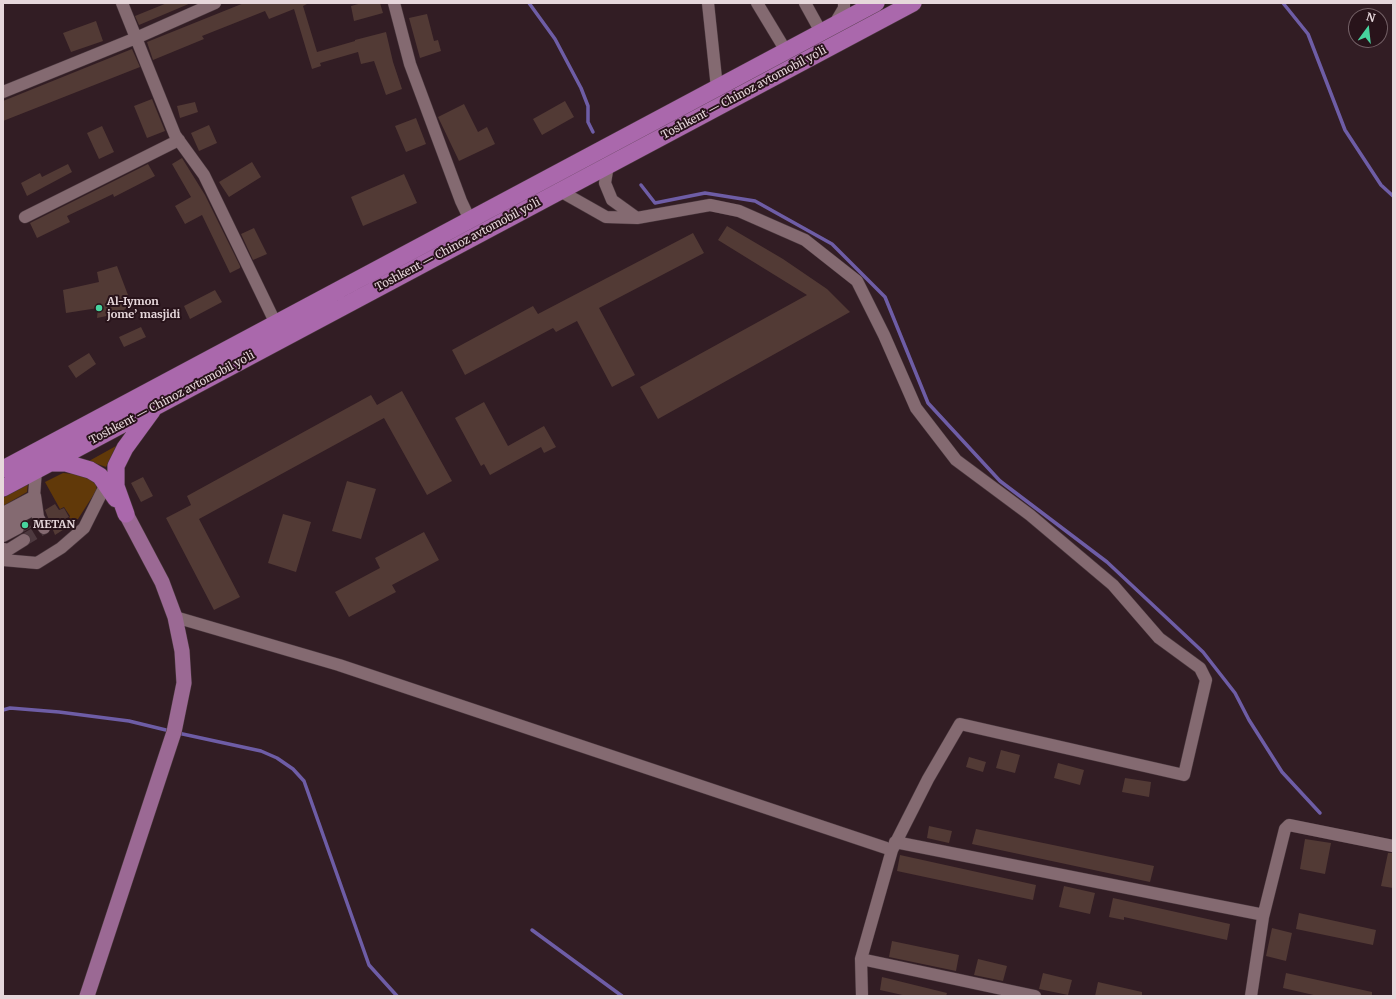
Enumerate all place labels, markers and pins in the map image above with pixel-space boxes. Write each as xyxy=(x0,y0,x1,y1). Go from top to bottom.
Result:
place label: Al-Iymon jome’ masjidi xyxy=(107,295,180,321)
marker: Al-Iymon jome’ masjidi xyxy=(94,303,104,313)
place label: METAN xyxy=(33,518,75,532)
marker: METAN xyxy=(20,520,30,530)

